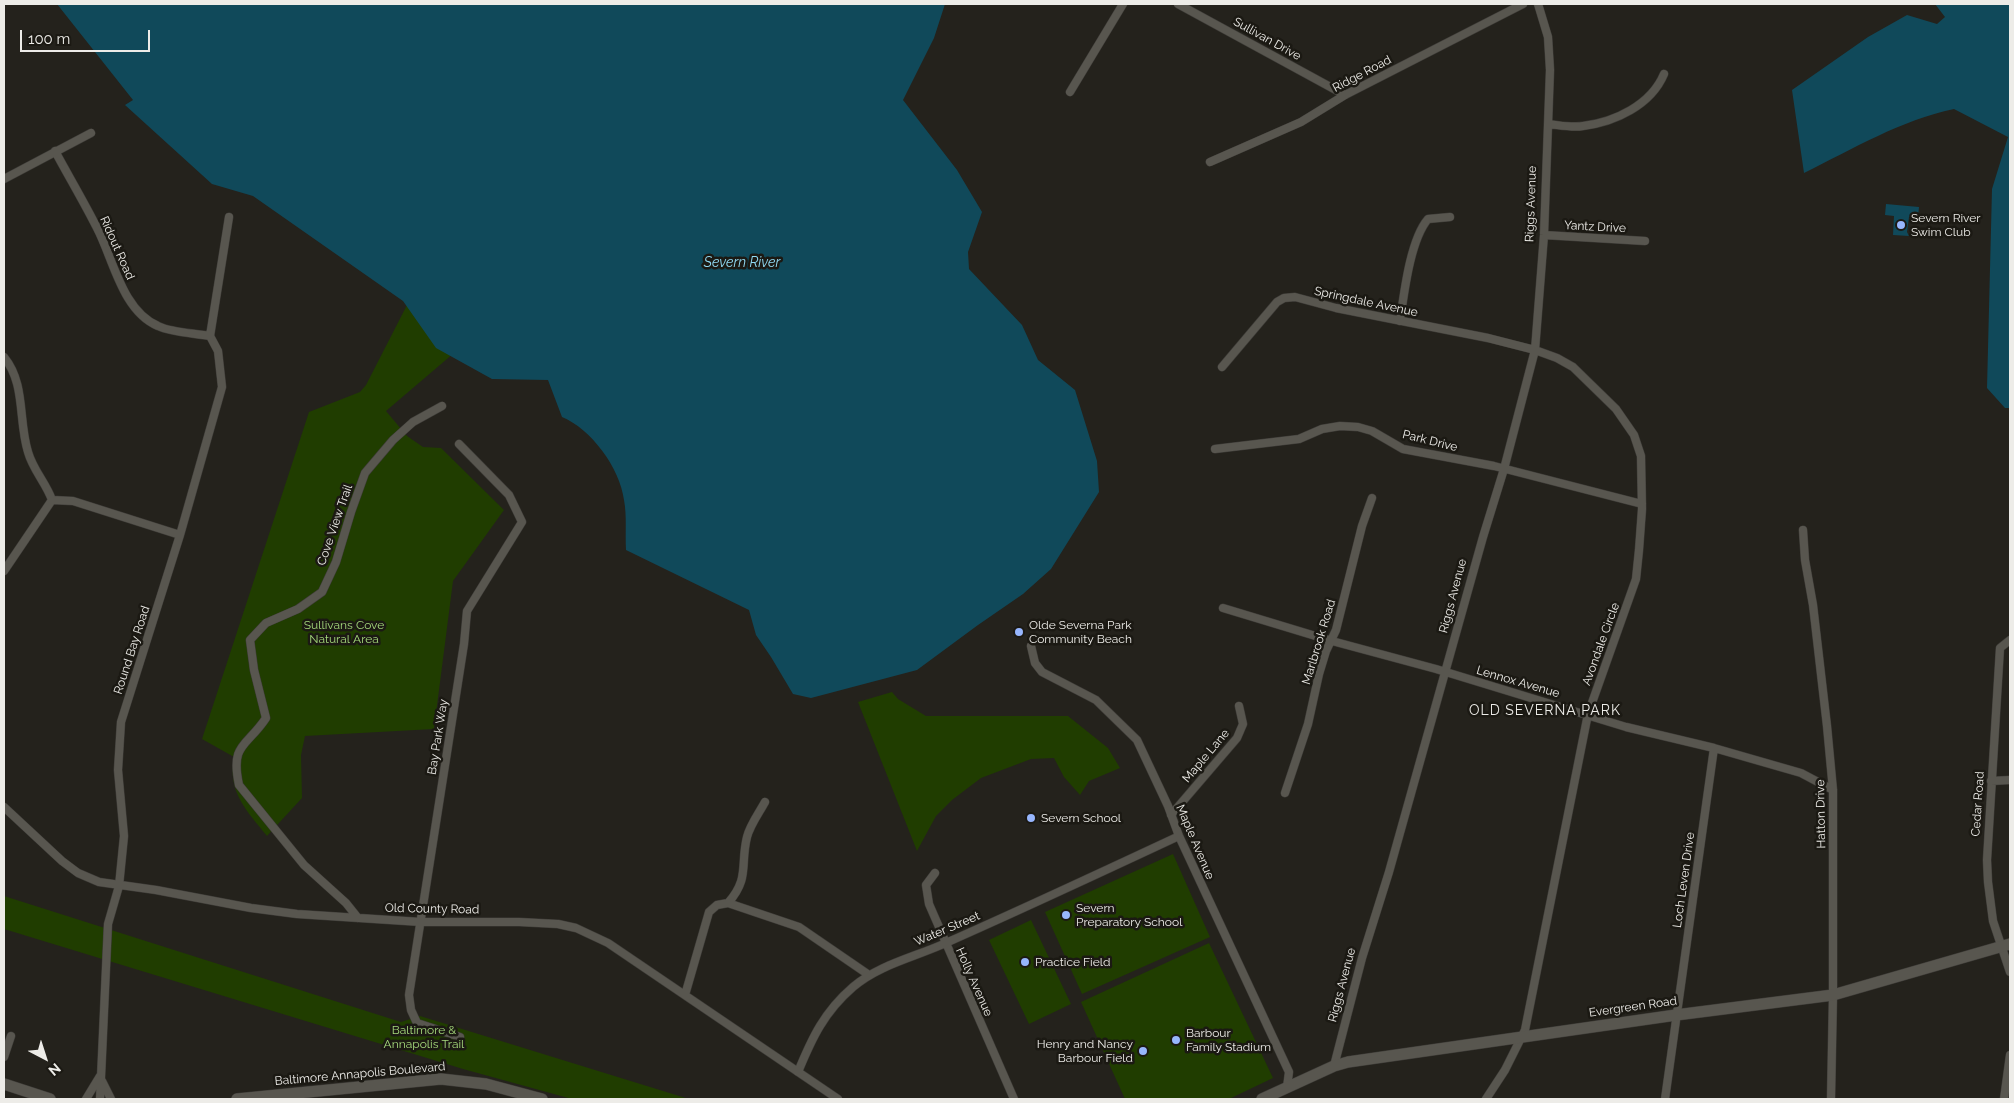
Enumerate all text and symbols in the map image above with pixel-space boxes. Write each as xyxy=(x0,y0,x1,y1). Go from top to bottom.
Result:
street label: Sullivan Drive xyxy=(1231,15,1303,63)
scale bar xyxy=(22,20,152,52)
text: 100 m xyxy=(28,30,70,48)
street label: Ridge Road xyxy=(1330,53,1394,95)
street label: Riggs Avenue xyxy=(1522,166,1540,242)
place label: Severn River Swim Club xyxy=(1911,211,1980,239)
street label: Ridout Road xyxy=(97,214,137,282)
street label: Yantz Drive xyxy=(1564,218,1626,236)
marker: Severn River Swim Club xyxy=(1895,219,1907,231)
water label: Severn River xyxy=(704,255,780,271)
street label: Springdale Avenue xyxy=(1313,284,1419,320)
street label: Park Drive xyxy=(1401,427,1459,455)
street label: Cove View Trail xyxy=(314,483,356,567)
street label: Riggs Avenue xyxy=(1436,557,1470,635)
street label: Marlbrook Road xyxy=(1299,598,1339,686)
street label: Avondale Circle xyxy=(1579,601,1623,687)
street label: Round Bay Road xyxy=(111,604,153,696)
park label: Sullivans Cove Natural Area xyxy=(304,618,384,646)
place label: Olde Severna Park Community Beach xyxy=(1029,618,1132,646)
marker: Olde Severna Park Community Beach xyxy=(1013,626,1025,638)
street label: Lennox Avenue xyxy=(1475,663,1561,701)
street label: Bay Park Way xyxy=(425,698,451,776)
district label: OLD SEVERNA PARK xyxy=(1467,703,1623,719)
street label: Maple Lane xyxy=(1179,726,1233,786)
street label: Cedar Road xyxy=(1969,771,1987,837)
street label: Hatton Drive xyxy=(1813,779,1829,849)
street label: Maple Avenue xyxy=(1173,802,1217,882)
place label: Severn School xyxy=(1041,811,1121,825)
marker: Severn School xyxy=(1025,812,1037,824)
street label: Loch Leven Drive xyxy=(1670,831,1698,929)
street label: Old County Road xyxy=(385,901,479,917)
place label: Severn Preparatory School xyxy=(1076,901,1182,929)
street label: Water Street xyxy=(912,909,982,949)
marker: Severn Preparatory School xyxy=(1060,909,1072,921)
street label: Holly Avenue xyxy=(952,945,996,1019)
street label: Riggs Avenue xyxy=(1325,946,1359,1024)
place label: Practice Field xyxy=(1035,955,1111,969)
marker: Practice Field xyxy=(1019,956,1031,968)
street label: Evergreen Road xyxy=(1588,994,1678,1020)
park label: Baltimore & Annapolis Trail xyxy=(384,1023,464,1051)
place label: Barbour Family Stadium xyxy=(1186,1026,1271,1054)
north arrow xyxy=(20,1033,70,1083)
marker: Barbour Family Stadium xyxy=(1170,1034,1182,1046)
place label: Henry and Nancy Barbour Field xyxy=(1037,1037,1133,1065)
marker: Henry and Nancy Barbour Field xyxy=(1137,1045,1149,1057)
street label: Baltimore Annapolis Boulevard xyxy=(274,1059,446,1089)
text: N xyxy=(45,1060,64,1079)

